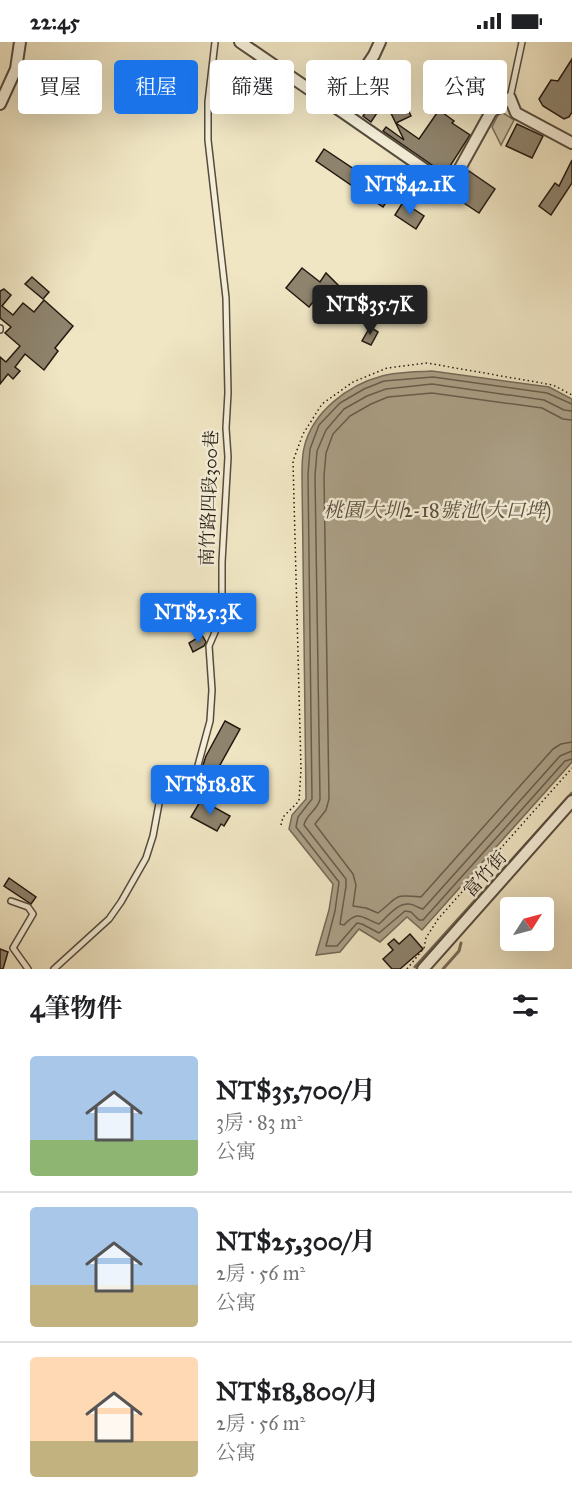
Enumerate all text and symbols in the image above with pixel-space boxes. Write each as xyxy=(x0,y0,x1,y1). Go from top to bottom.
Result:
text: 22:45 xyxy=(30,8,80,35)
chip: 買屋 xyxy=(18,60,102,114)
chip: 租屋 xyxy=(114,60,198,114)
chip: 篩選 xyxy=(210,60,294,114)
chip: 新上架 xyxy=(306,60,411,114)
chip: 公寓 xyxy=(423,60,507,114)
pin: NT$42.1K xyxy=(348,165,472,216)
text: NT$42.1K xyxy=(365,172,455,196)
pin: NT$35.7K xyxy=(308,285,432,336)
text: NT$35.7K xyxy=(326,292,414,316)
street label: 南竹路四段300巷 xyxy=(196,430,222,566)
water label: 桃園大圳2-18號池(大口埤) xyxy=(323,498,551,523)
pin: NT$25.3K xyxy=(136,593,260,644)
text: NT$25.3K xyxy=(154,600,242,624)
pin: NT$18.8K xyxy=(148,765,272,816)
text: NT$18.8K xyxy=(165,772,255,796)
street label: 富竹街 xyxy=(459,847,511,901)
north arrow xyxy=(500,897,554,951)
map controls xyxy=(500,897,554,951)
icon: filters xyxy=(509,989,542,1022)
text: 4筆物件 xyxy=(30,992,123,1024)
text: NT$35,700/月 xyxy=(216,1074,376,1106)
icon: home xyxy=(78,1080,150,1152)
text: 3房 · 83 m² xyxy=(216,1110,303,1134)
text: 公寓 xyxy=(216,1139,256,1163)
text: NT$25,300/月 xyxy=(216,1225,376,1257)
icon: home xyxy=(78,1231,150,1303)
text: 2房 · 56 m² xyxy=(216,1261,305,1285)
text: 公寓 xyxy=(216,1290,256,1314)
text: NT$18,800/月 xyxy=(216,1375,379,1407)
icon: home xyxy=(78,1381,150,1453)
text: 2房 · 56 m² xyxy=(216,1411,305,1435)
text: 公寓 xyxy=(216,1440,256,1464)

